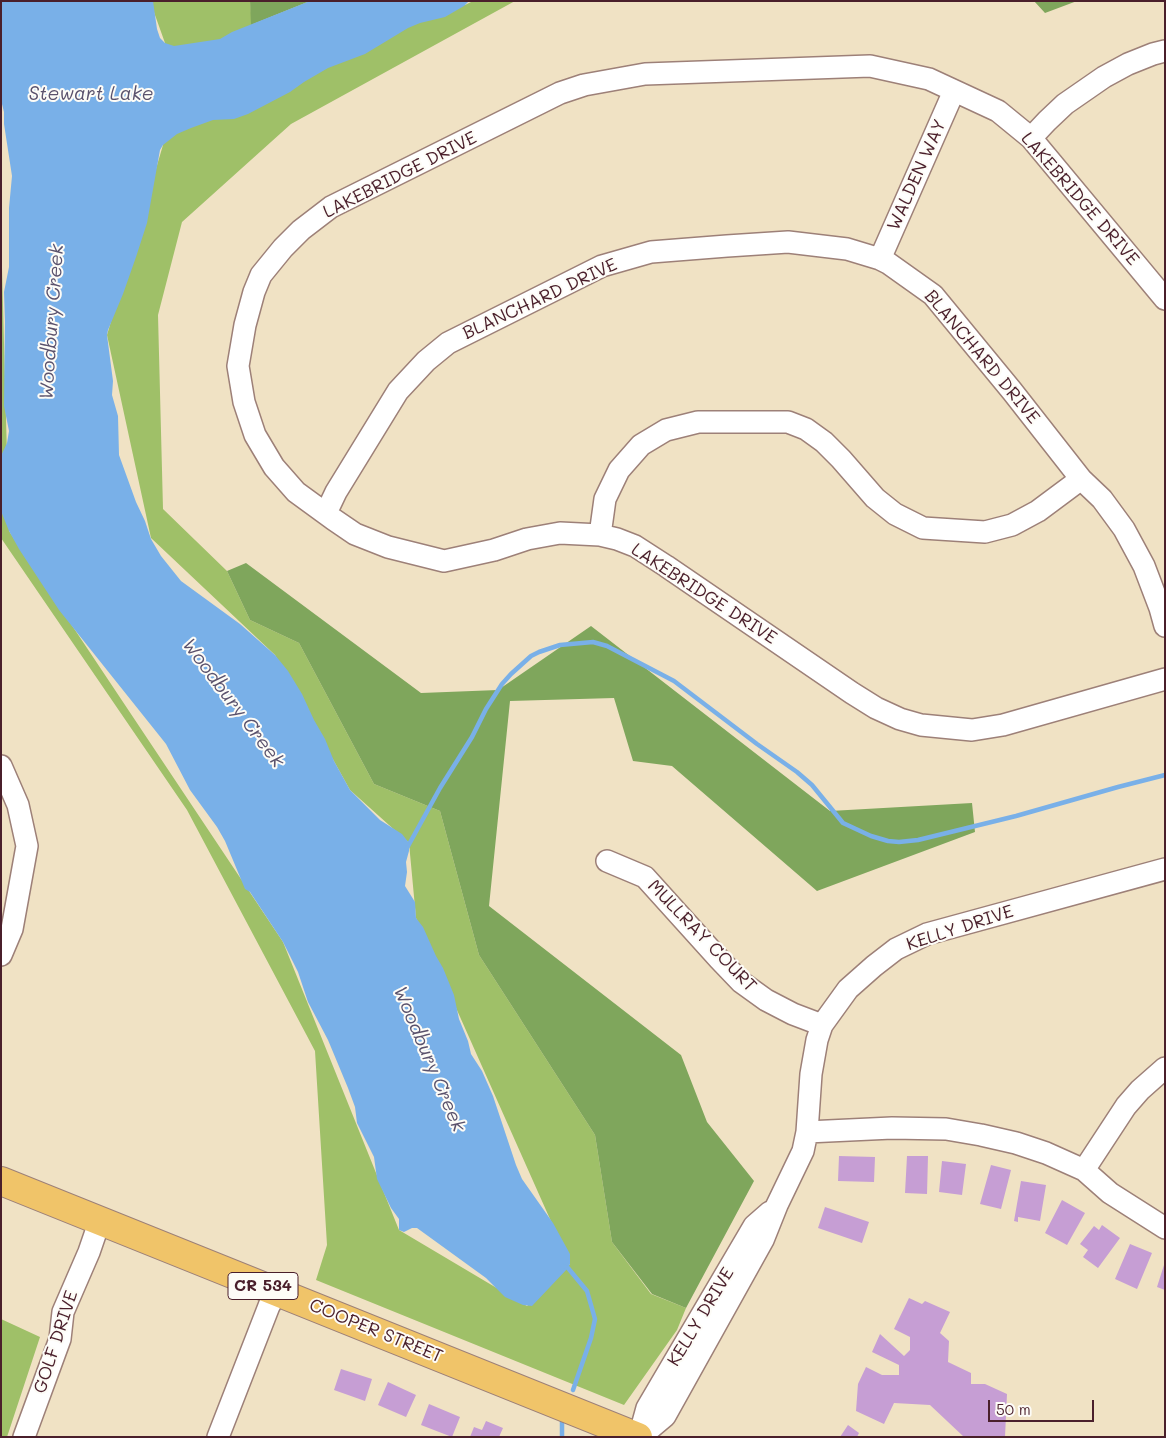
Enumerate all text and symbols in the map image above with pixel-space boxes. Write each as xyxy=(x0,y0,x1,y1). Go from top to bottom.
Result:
water label: Stewart Lake xyxy=(28,83,154,105)
street label: WALDEN WAY xyxy=(883,116,951,234)
street label: LAKEBRIDGE DRIVE xyxy=(320,127,480,223)
street label: LAKEBRIDGE DRIVE xyxy=(1016,128,1144,270)
water label: Woodbury Creek xyxy=(35,243,69,401)
street label: BLANCHARD DRIVE xyxy=(459,254,621,344)
street label: BLANCHARD DRIVE xyxy=(920,286,1044,428)
street label: LAKEBRIDGE DRIVE xyxy=(627,539,781,649)
water label: Woodbury Creek xyxy=(177,634,289,772)
street label: MULLRAY COURT xyxy=(643,875,761,997)
street label: KELLY DRIVE xyxy=(904,901,1016,955)
water label: Woodbury Creek xyxy=(388,983,470,1135)
street label: KELLY DRIVE xyxy=(663,1264,739,1370)
road number: CR 534 xyxy=(228,1272,298,1300)
street label: GOLF DRIVE xyxy=(29,1288,83,1396)
street label: COOPER STREET xyxy=(306,1294,446,1368)
scale bar xyxy=(991,1390,1097,1422)
text: 50 m xyxy=(996,1399,1031,1419)

